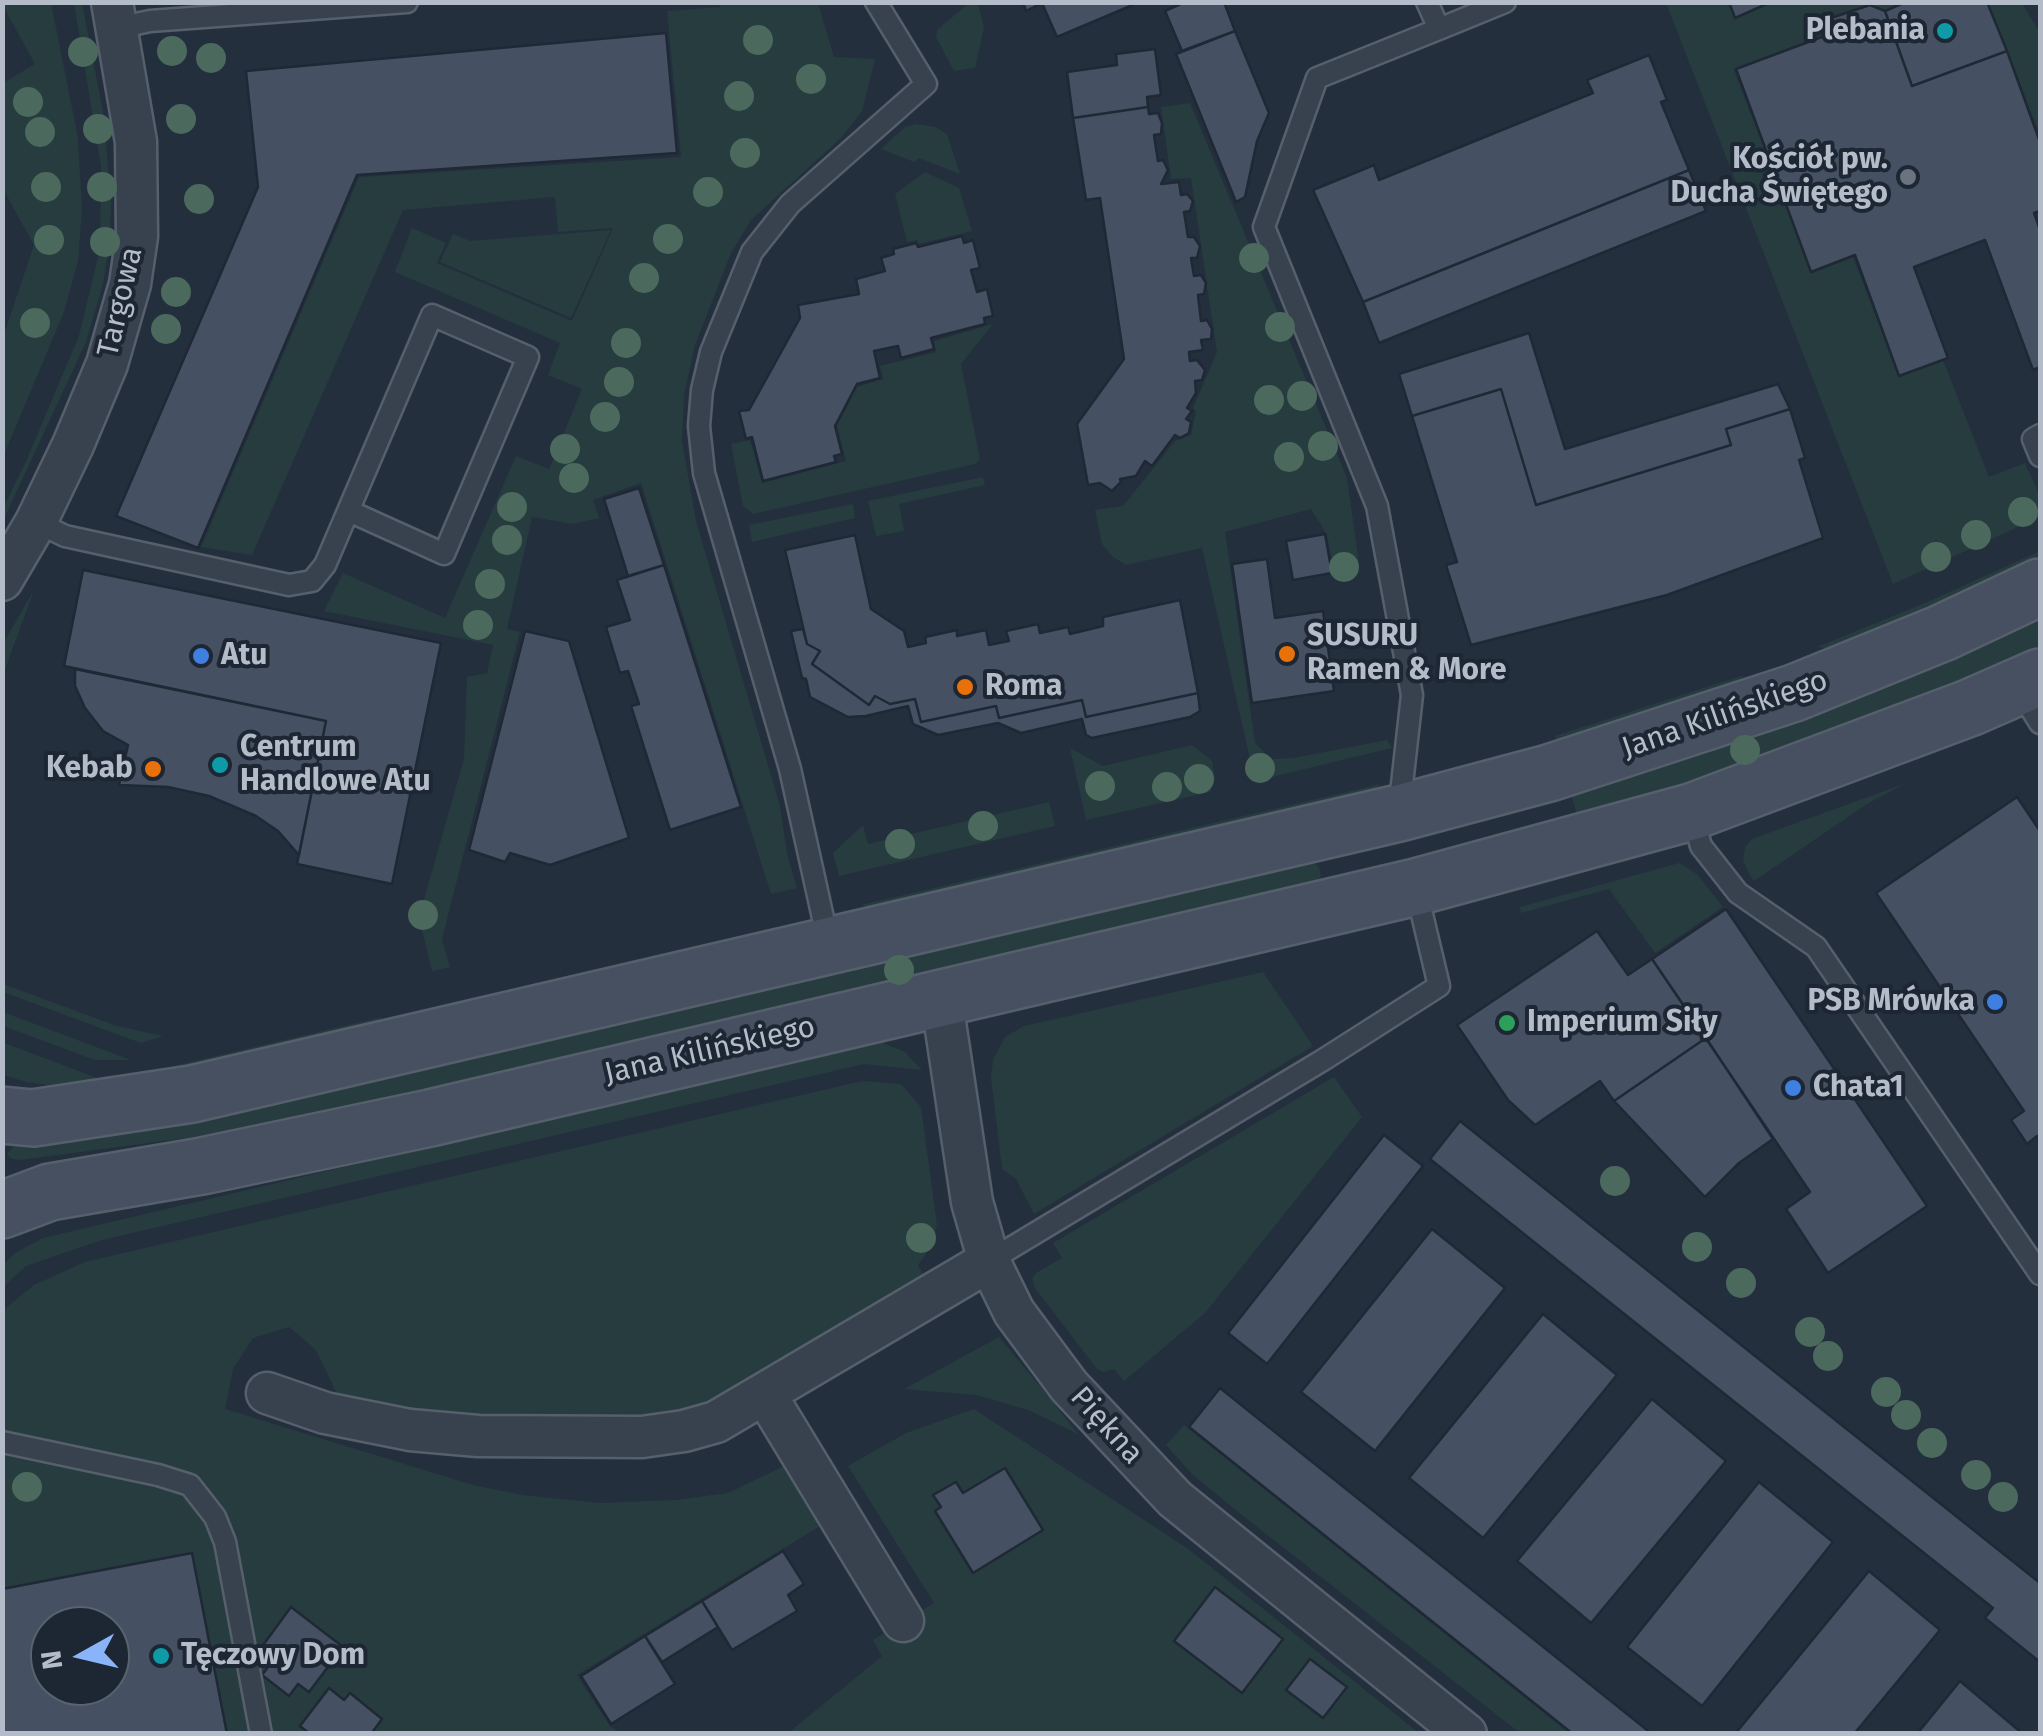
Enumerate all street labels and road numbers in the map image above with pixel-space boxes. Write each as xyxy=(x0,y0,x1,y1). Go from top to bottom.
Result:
street label: Targowa xyxy=(91,244,151,360)
street label: Jana Kilińskiego xyxy=(1617,663,1833,767)
street label: Jana Kilińskiego xyxy=(601,1009,819,1093)
street label: Piękna xyxy=(1062,1380,1150,1472)

